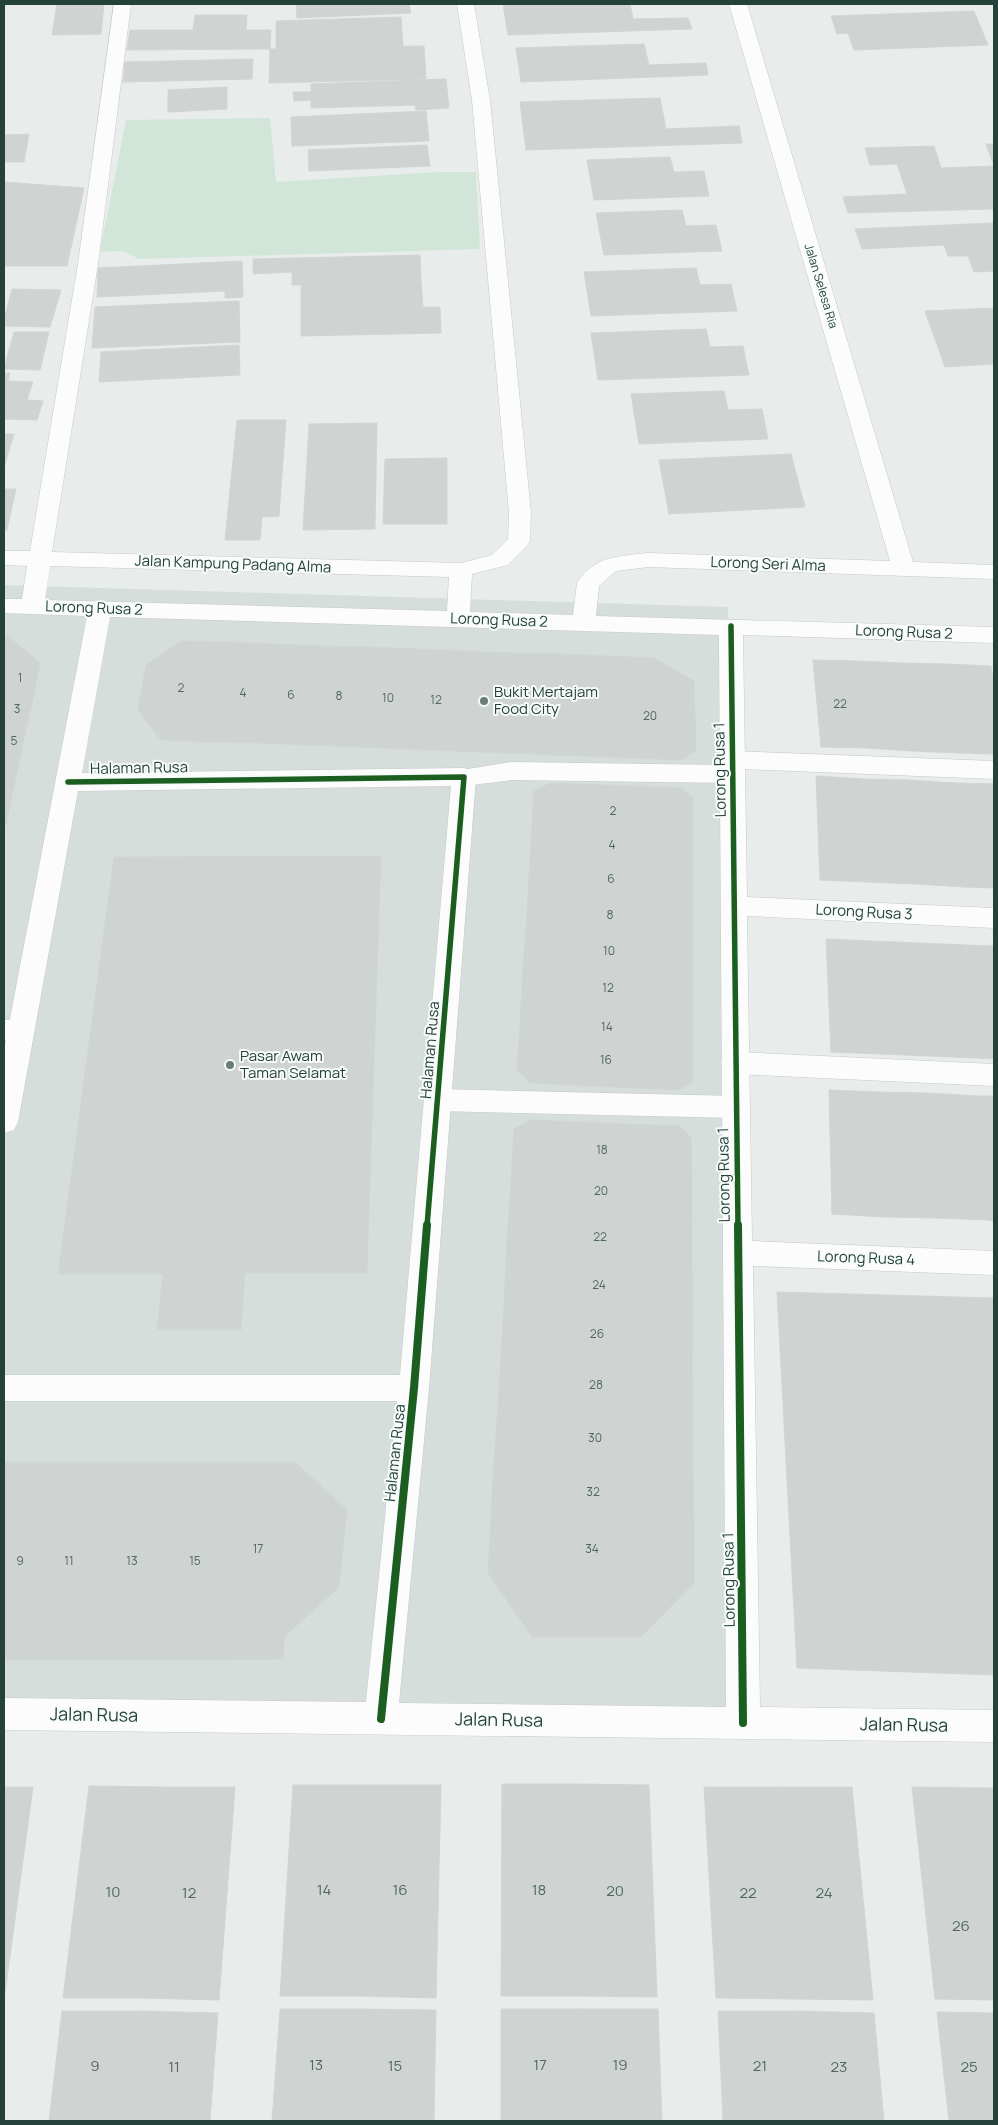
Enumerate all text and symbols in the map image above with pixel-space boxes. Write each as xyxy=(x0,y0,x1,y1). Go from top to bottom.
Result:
street label: Jalan Selesa Ria xyxy=(801,241,842,330)
street label: Jalan Kampung Padang Alma xyxy=(134,550,332,577)
street label: Lorong Seri Alma xyxy=(710,551,826,576)
street label: Lorong Rusa 2 xyxy=(45,595,143,620)
street label: Lorong Rusa 2 xyxy=(450,607,548,632)
street label: Lorong Rusa 2 xyxy=(855,619,953,644)
house number: 1 xyxy=(18,669,22,686)
house number: 2 xyxy=(178,679,185,696)
place label: Bukit Mertajam Food City xyxy=(494,681,598,719)
house number: 4 xyxy=(239,684,247,701)
house number: 6 xyxy=(287,686,295,703)
house number: 8 xyxy=(336,687,343,704)
house number: 10 xyxy=(382,689,394,706)
house number: 12 xyxy=(430,691,442,708)
marker: Bukit Mertajam Food City xyxy=(478,695,490,707)
house number: 22 xyxy=(833,695,847,712)
house number: 3 xyxy=(14,700,20,717)
house number: 20 xyxy=(643,707,657,724)
street label: Lorong Rusa 1 xyxy=(708,722,731,818)
house number: 5 xyxy=(11,732,18,749)
street label: Halaman Rusa xyxy=(90,756,188,779)
house number: 2 xyxy=(610,802,617,819)
house number: 4 xyxy=(608,836,616,853)
house number: 6 xyxy=(607,870,615,887)
street label: Lorong Rusa 3 xyxy=(815,898,913,925)
house number: 8 xyxy=(607,906,614,923)
house number: 10 xyxy=(603,942,615,959)
house number: 12 xyxy=(602,979,614,996)
street label: Halaman Rusa xyxy=(415,1000,444,1100)
house number: 14 xyxy=(601,1018,613,1035)
place label: Pasar Awam Taman Selamat xyxy=(240,1045,346,1083)
house number: 16 xyxy=(600,1051,612,1068)
marker: Pasar Awam Taman Selamat xyxy=(224,1059,236,1071)
street label: Lorong Rusa 1 xyxy=(712,1127,735,1223)
house number: 18 xyxy=(596,1141,608,1158)
house number: 20 xyxy=(594,1182,608,1199)
house number: 22 xyxy=(593,1228,607,1245)
street label: Lorong Rusa 4 xyxy=(817,1245,915,1270)
house number: 24 xyxy=(592,1276,606,1293)
house number: 26 xyxy=(590,1325,604,1342)
house number: 28 xyxy=(589,1376,603,1393)
street label: Halaman Rusa xyxy=(379,1403,410,1503)
house number: 30 xyxy=(588,1429,602,1446)
house number: 32 xyxy=(586,1483,600,1500)
street label: Lorong Rusa 1 xyxy=(717,1532,740,1628)
house number: 17 xyxy=(253,1540,263,1557)
house number: 34 xyxy=(585,1540,599,1557)
house number: 9 xyxy=(16,1552,24,1569)
house number: 11 xyxy=(64,1552,74,1569)
house number: 13 xyxy=(126,1552,138,1569)
house number: 15 xyxy=(189,1552,201,1569)
street label: Jalan Rusa xyxy=(50,1701,138,1727)
street label: Jalan Rusa xyxy=(455,1706,543,1732)
street label: Jalan Rusa xyxy=(860,1711,948,1737)
house number: 14 xyxy=(317,1879,331,1900)
house number: 16 xyxy=(392,1879,408,1900)
house number: 18 xyxy=(532,1879,546,1900)
house number: 20 xyxy=(606,1880,624,1901)
house number: 10 xyxy=(106,1881,121,1902)
house number: 12 xyxy=(182,1882,196,1903)
house number: 22 xyxy=(739,1882,757,1903)
house number: 24 xyxy=(815,1882,833,1903)
house number: 26 xyxy=(952,1915,970,1936)
house number: 13 xyxy=(309,2054,323,2075)
house number: 17 xyxy=(533,2054,547,2075)
house number: 19 xyxy=(612,2054,628,2075)
house number: 9 xyxy=(90,2055,100,2076)
house number: 15 xyxy=(388,2055,402,2076)
house number: 21 xyxy=(753,2055,767,2076)
house number: 11 xyxy=(168,2056,180,2077)
house number: 23 xyxy=(831,2056,847,2077)
house number: 25 xyxy=(960,2056,978,2077)

